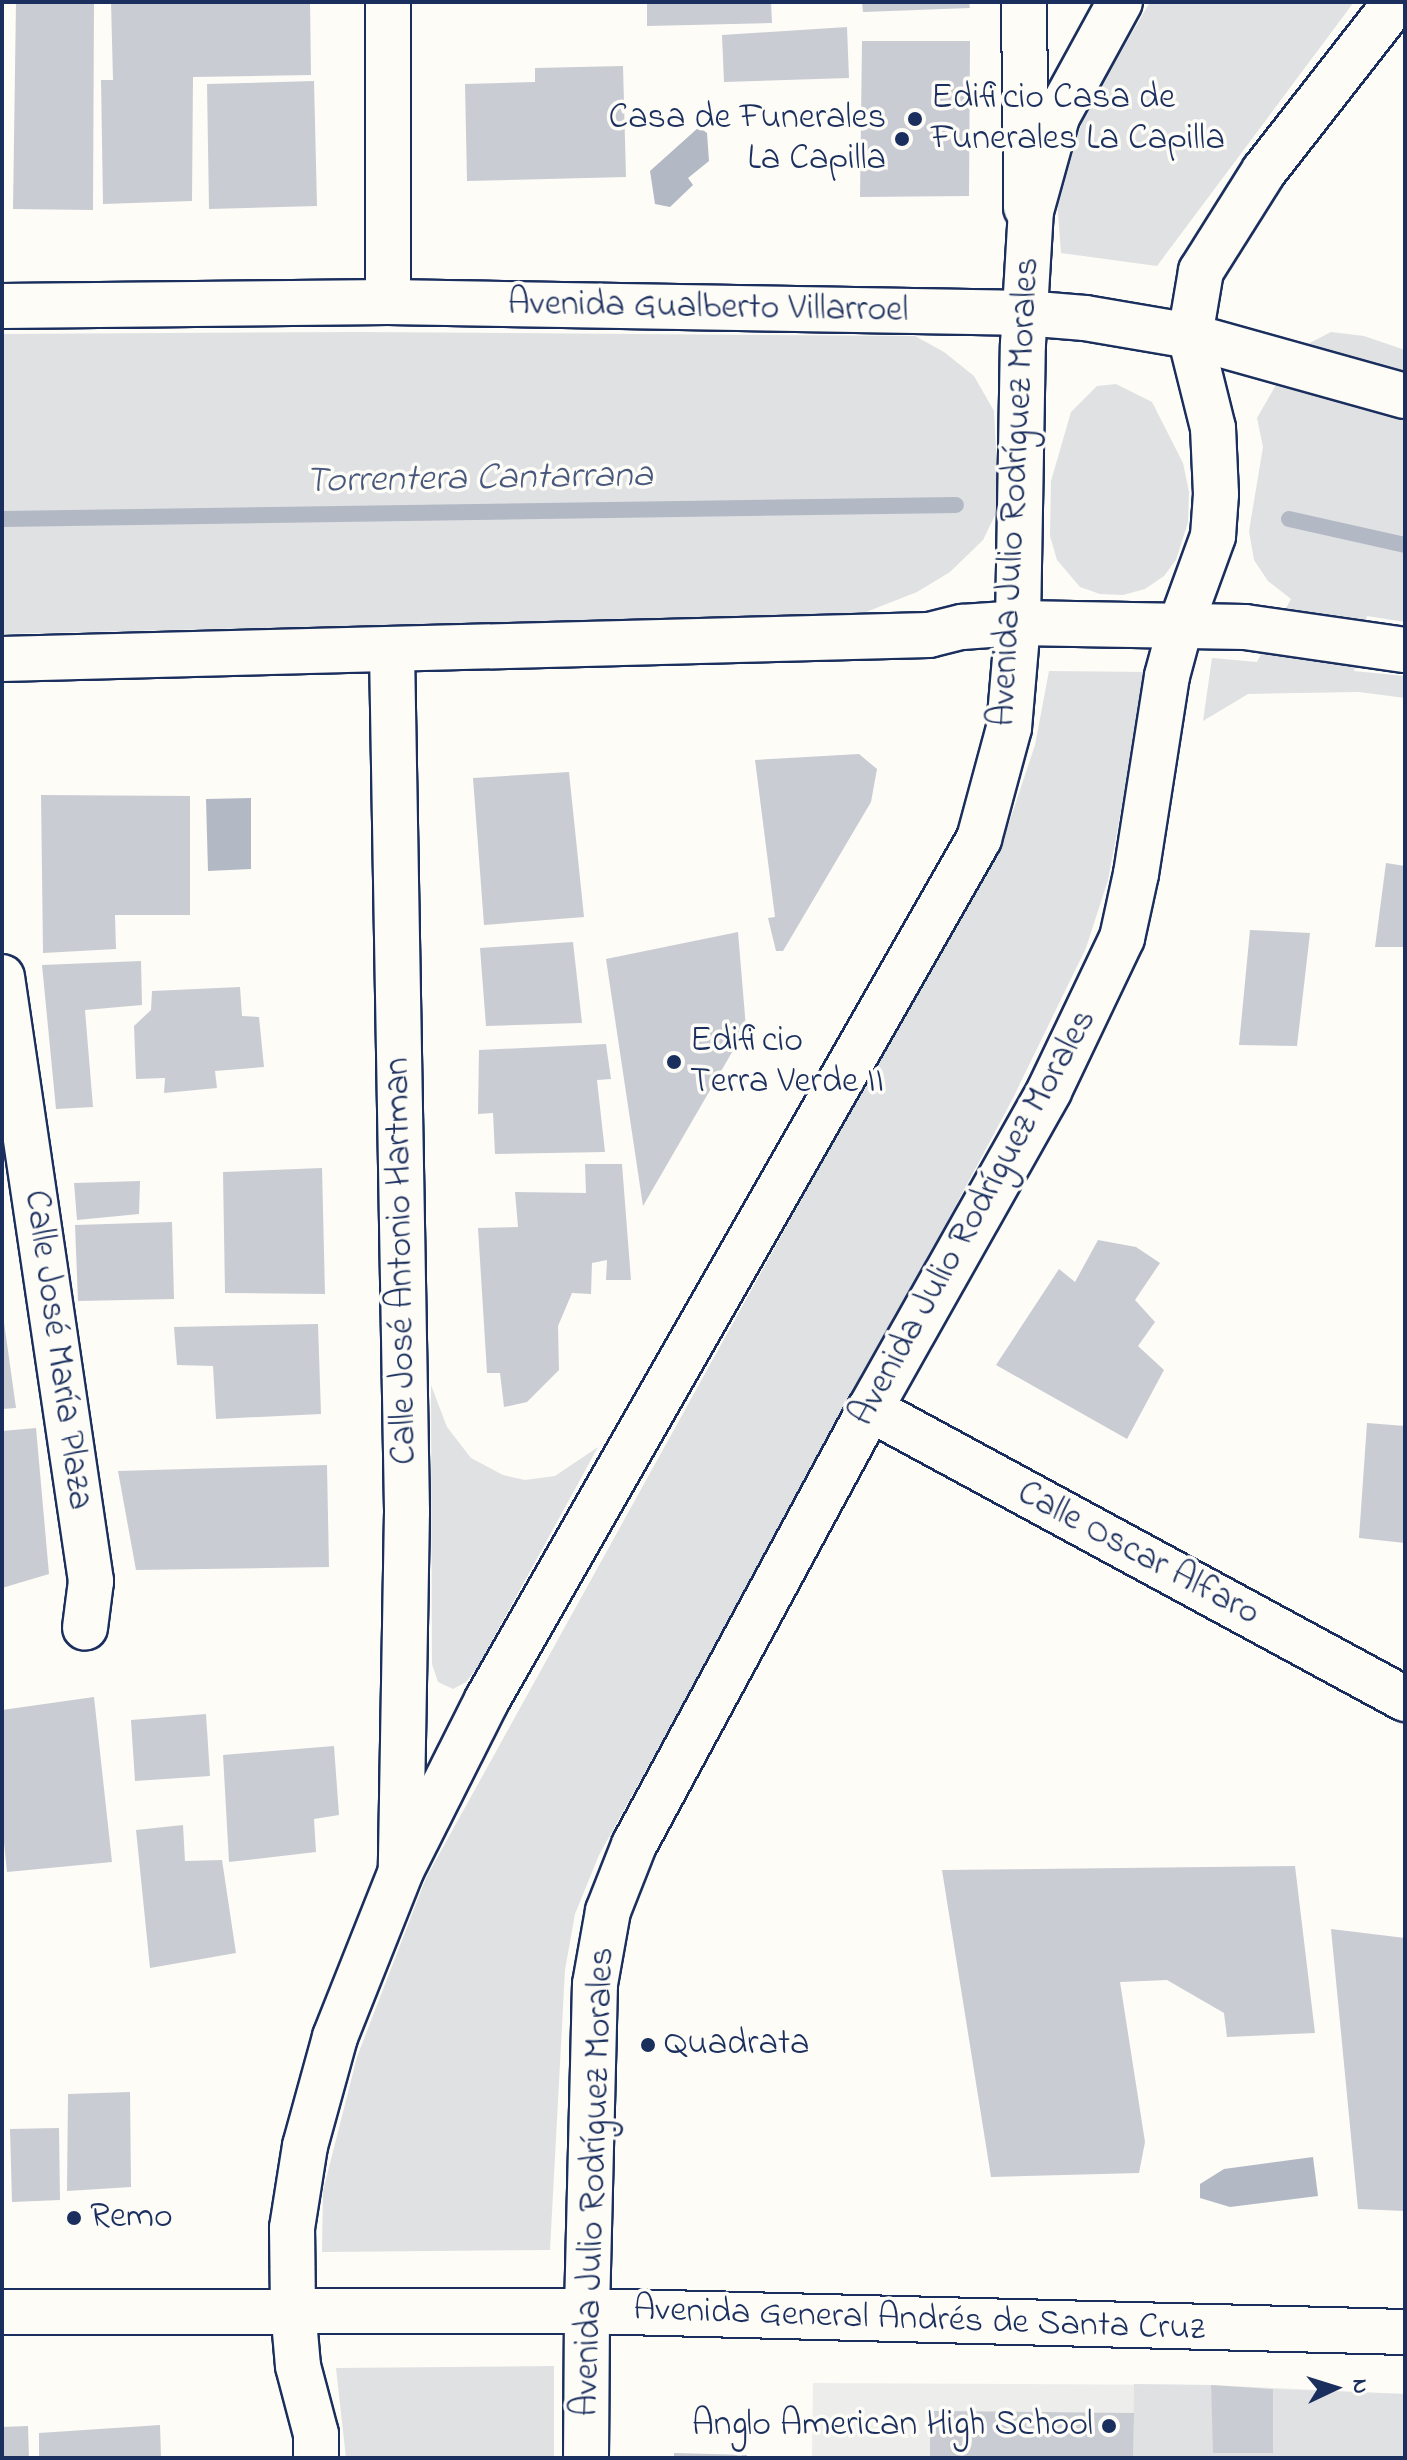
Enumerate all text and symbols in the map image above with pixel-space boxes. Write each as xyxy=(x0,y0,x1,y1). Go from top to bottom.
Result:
place label: Edificio Casa de Funerales La Capilla xyxy=(931,76,1225,161)
place label: Casa de Funerales La Capilla xyxy=(608,96,886,181)
marker: Edificio Casa de Funerales La Capilla xyxy=(906,110,924,128)
marker: Casa de Funerales La Capilla xyxy=(893,130,911,148)
street label: Avenida Julio Rodríguez Morales xyxy=(982,256,1050,728)
street label: Avenida Gualberto Villarroel xyxy=(507,283,909,333)
water label: Torrentera Cantarrana xyxy=(305,454,653,506)
street label: Avenida Julio Rodríguez Morales xyxy=(841,1002,1107,1434)
place label: Edificio Terra Verde II xyxy=(690,1019,884,1104)
marker: Edificio Terra Verde II xyxy=(665,1053,683,1071)
street label: Calle José Antonio Hartman xyxy=(377,1057,427,1465)
street label: Calle José María Plaza xyxy=(13,1187,101,1513)
street label: Calle Oscar Alfaro xyxy=(1009,1472,1267,1636)
street label: Avenida Julio Rodríguez Morales xyxy=(565,1947,625,2417)
place label: Quadrata xyxy=(664,2023,809,2067)
marker: Quadrata xyxy=(639,2036,657,2054)
place label: Remo xyxy=(90,2196,173,2240)
marker: Remo xyxy=(65,2209,83,2227)
street label: Avenida General Andrés de Santa Cruz xyxy=(632,2288,1206,2352)
north arrow xyxy=(1295,2348,1375,2428)
text: N xyxy=(1342,2378,1375,2395)
place label: Anglo American High School xyxy=(692,2404,1093,2448)
marker: Anglo American High School xyxy=(1100,2417,1118,2435)

